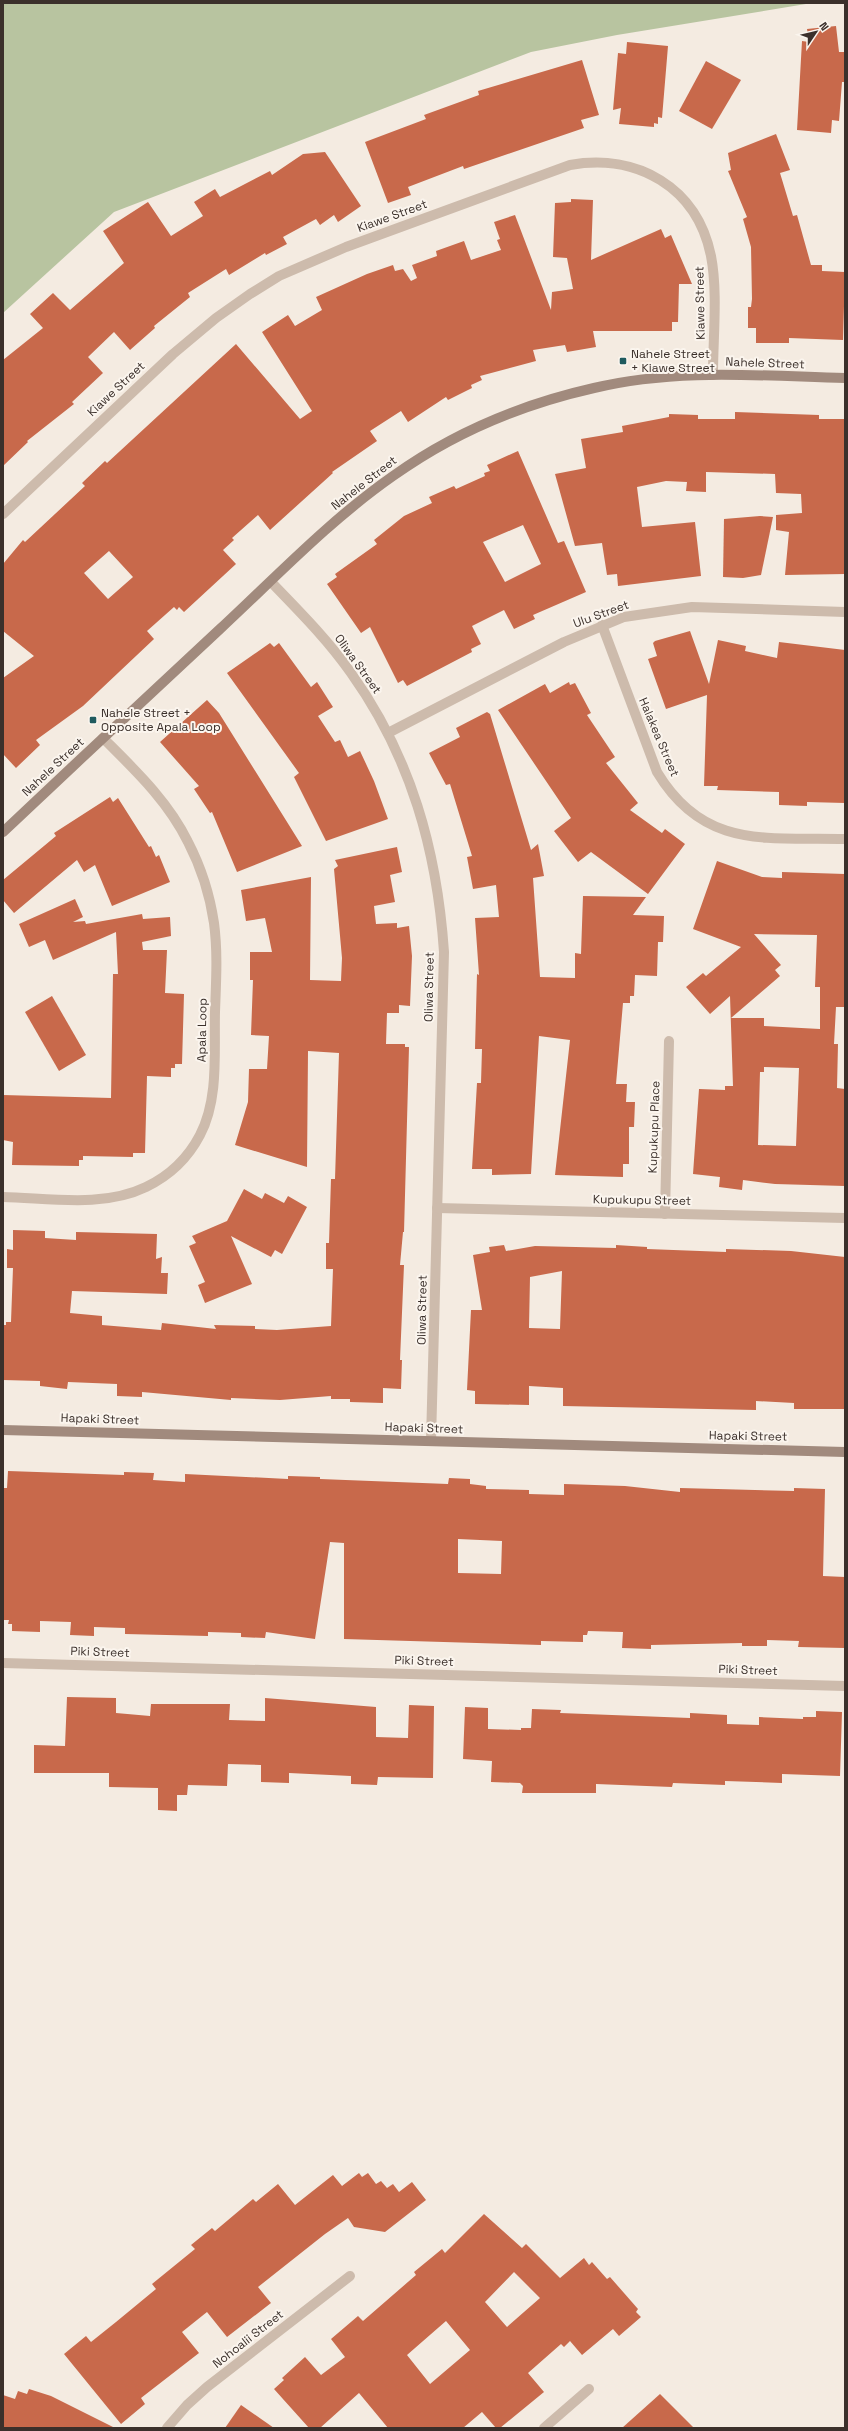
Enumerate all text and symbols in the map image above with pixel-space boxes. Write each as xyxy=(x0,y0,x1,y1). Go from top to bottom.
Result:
north arrow xyxy=(796,12,836,52)
text: N xyxy=(816,19,832,33)
street label: Kiawe Street xyxy=(355,196,429,236)
street label: Kiawe Street xyxy=(691,266,709,340)
place label: Nahele Street + Kiawe Street xyxy=(631,346,715,376)
street label: Nahele Street xyxy=(725,354,805,372)
marker: Nahele Street + Kiawe Street xyxy=(618,356,628,366)
street label: Kiawe Street xyxy=(84,358,148,420)
street label: Nahele Street xyxy=(328,452,400,514)
street label: Ulu Street xyxy=(571,597,631,631)
street label: Oliwa Street xyxy=(331,631,385,697)
street label: Halakea Street xyxy=(635,695,683,779)
place label: Nahele Street + Opposite Apala Loop xyxy=(101,705,221,735)
marker: Nahele Street + Opposite Apala Loop xyxy=(88,715,98,725)
street label: Nahele Street xyxy=(19,734,87,800)
street label: Oliwa Street xyxy=(420,952,438,1022)
street label: Apala Loop xyxy=(193,998,211,1062)
street label: Kupukupu Place xyxy=(644,1080,664,1174)
street label: Kupukupu Street xyxy=(593,1191,691,1209)
street label: Oliwa Street xyxy=(413,1275,431,1345)
street label: Hapaki Street xyxy=(60,1410,140,1428)
street label: Hapaki Street xyxy=(384,1419,464,1437)
street label: Hapaki Street xyxy=(709,1427,787,1445)
street label: Piki Street xyxy=(70,1643,130,1661)
street label: Piki Street xyxy=(394,1652,454,1670)
street label: Piki Street xyxy=(718,1661,778,1679)
street label: Nohoalii Street xyxy=(209,2306,287,2372)

